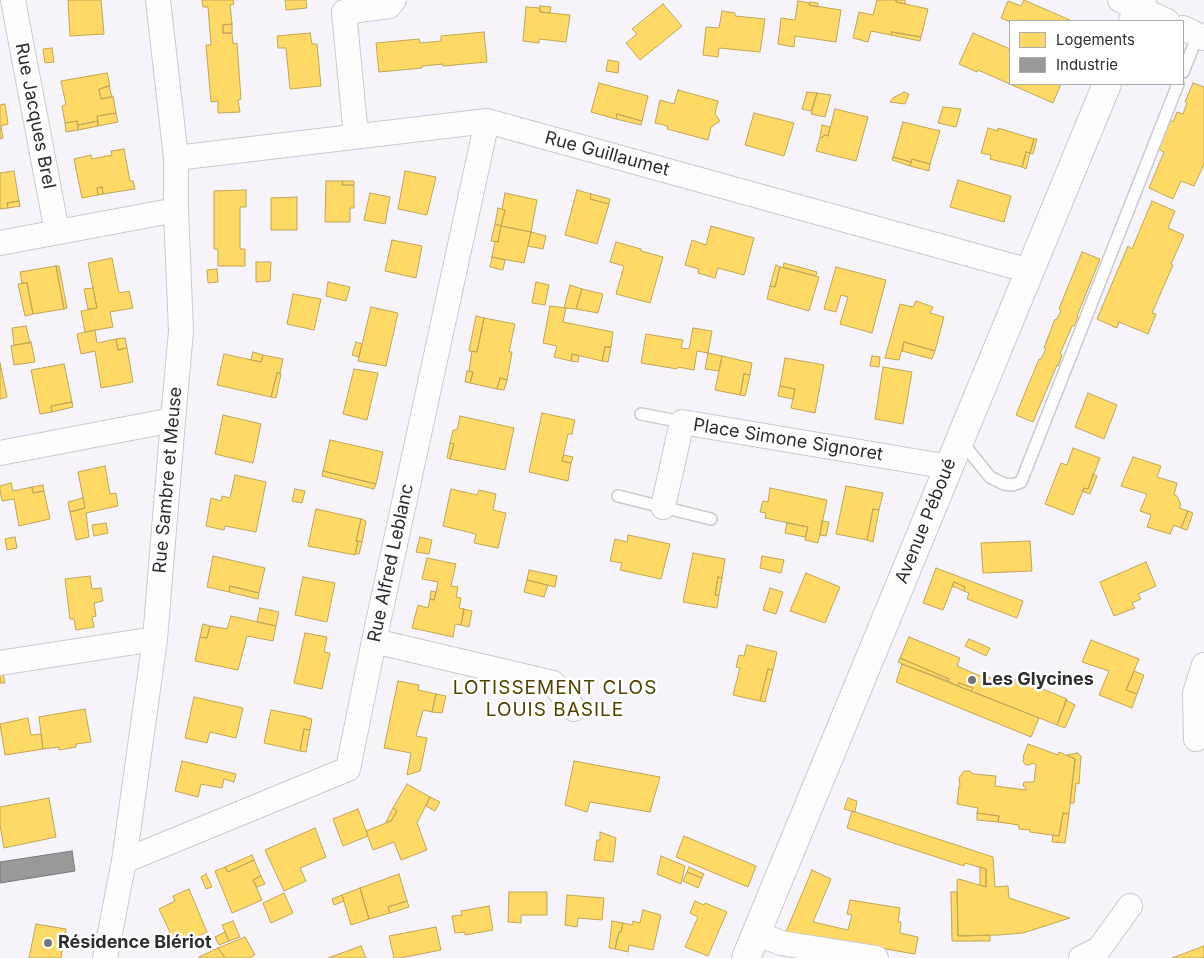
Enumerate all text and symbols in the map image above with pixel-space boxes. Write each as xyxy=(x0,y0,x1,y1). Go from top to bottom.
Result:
legend xyxy=(1009,20,1184,85)
text: Logements xyxy=(1056,30,1135,49)
street label: Rue Jacques Brel xyxy=(10,41,60,191)
text: Industrie xyxy=(1056,55,1118,74)
street label: Rue Guillaumet xyxy=(542,127,672,181)
street label: Rue Sambre et Meuse xyxy=(149,386,187,574)
street label: Place Simone Signoret xyxy=(692,414,884,466)
street label: Avenue Péboué xyxy=(891,455,961,587)
street label: Rue Alfred Leblanc xyxy=(364,482,418,644)
place label: Les Glycines xyxy=(982,669,1094,691)
marker: Les Glycines xyxy=(966,674,978,686)
district label: LOTISSEMENT CLOS LOUIS BASILE xyxy=(451,677,659,721)
place label: Résidence Blériot xyxy=(58,932,212,954)
marker: Résidence Blériot xyxy=(42,937,54,949)

